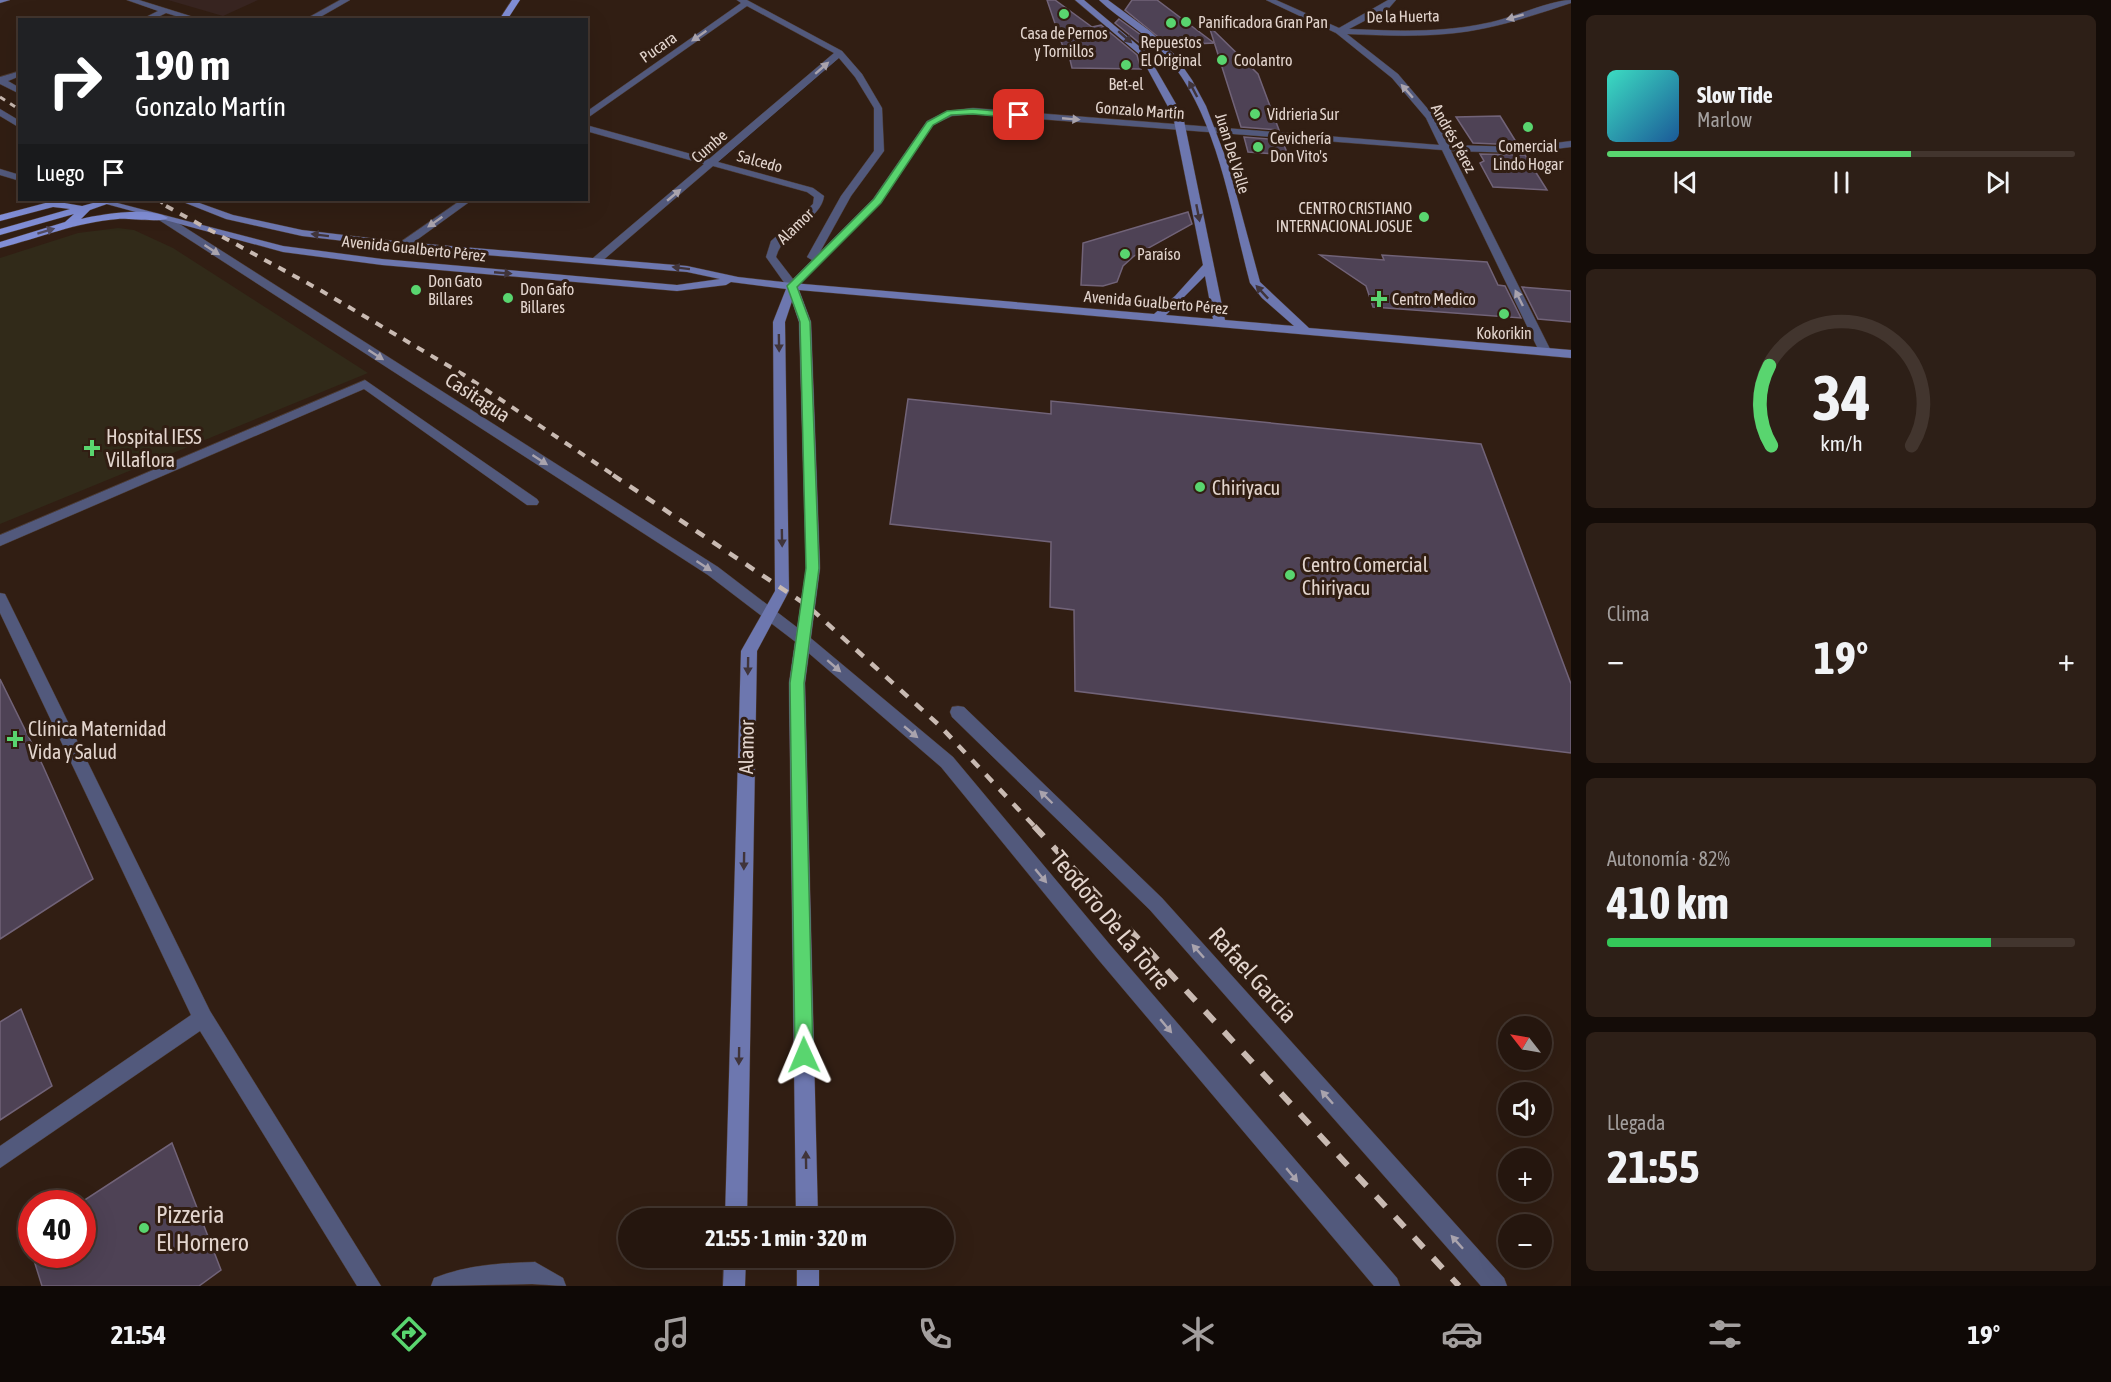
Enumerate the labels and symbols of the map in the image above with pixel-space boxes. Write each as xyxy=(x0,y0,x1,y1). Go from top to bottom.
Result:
street label: De la Huerta xyxy=(1366,6,1440,26)
marker: Casa de Pernos y Tornillos xyxy=(1057,7,1071,21)
place label: Panificadora Gran Pan xyxy=(1198,13,1328,31)
one-way arrow xyxy=(1506,13,1524,23)
marker: Panificadora Gran Pan xyxy=(1179,15,1193,29)
marker: Repuestos El Original xyxy=(1164,16,1178,30)
place label: Casa de Pernos y Tornillos xyxy=(1020,24,1108,61)
street label: Pucara xyxy=(636,28,680,66)
one-way arrow xyxy=(691,30,706,42)
one-way arrow xyxy=(1117,30,1132,43)
place label: Repuestos El Original xyxy=(1140,33,1202,70)
place label: Coolantro xyxy=(1234,51,1293,69)
marker: Coolantro xyxy=(1215,53,1229,67)
marker: Bet-el xyxy=(1119,58,1133,72)
one-way arrow xyxy=(814,62,829,75)
place label: Bet-el xyxy=(1109,75,1144,93)
one-way arrow xyxy=(1188,80,1198,97)
one-way arrow xyxy=(1401,84,1414,99)
pin xyxy=(993,89,1044,140)
street label: Gonzalo Martín xyxy=(1095,98,1185,122)
street label: Andrés Pérez xyxy=(1428,101,1480,176)
place label: Vidrieria Sur xyxy=(1267,105,1339,123)
marker: Vidrieria Sur xyxy=(1248,107,1262,121)
street label: Juan Del Valle xyxy=(1212,111,1254,195)
one-way arrow xyxy=(1061,114,1080,124)
marker: Comercial Lindo Hogar xyxy=(1521,120,1535,134)
street label: Cumbe xyxy=(688,126,730,166)
place label: Cevichería Don Vito's xyxy=(1270,129,1331,165)
place label: Comercial Lindo Hogar xyxy=(1493,137,1564,174)
marker: Cevichería Don Vito's xyxy=(1251,140,1265,154)
street label: Salcedo xyxy=(735,146,785,176)
one-way arrow xyxy=(666,189,682,202)
place label: CENTRO CRISTIANO INTERNACIONAL JOSUE xyxy=(1276,199,1412,235)
one-way arrow xyxy=(1194,203,1203,222)
street label: Alamor xyxy=(773,204,817,248)
marker: CENTRO CRISTIANO INTERNACIONAL JOSUE xyxy=(1417,210,1431,224)
one-way arrow xyxy=(428,216,444,228)
one-way arrow xyxy=(37,226,55,235)
one-way arrow xyxy=(310,230,329,240)
street label: Avenida Gualberto Pérez xyxy=(341,232,487,265)
one-way arrow xyxy=(204,244,220,255)
place label: Paraíso xyxy=(1137,245,1181,263)
marker: Paraíso xyxy=(1118,247,1132,261)
one-way arrow xyxy=(672,264,691,273)
one-way arrow xyxy=(493,268,512,278)
place label: Don Gato Billares xyxy=(428,272,482,308)
place label: Don Gafo Billares xyxy=(520,280,574,316)
marker: Don Gato Billares xyxy=(409,283,423,297)
one-way arrow xyxy=(1256,285,1270,299)
street label: Avenida Gualberto Pérez xyxy=(1083,287,1229,317)
marker: Centro Medico xyxy=(1370,290,1388,308)
place label: Centro Medico xyxy=(1392,290,1476,308)
one-way arrow xyxy=(1514,290,1524,307)
marker: Don Gafo Billares xyxy=(501,291,515,305)
marker: Kokorikin xyxy=(1497,307,1511,321)
place label: Kokorikin xyxy=(1476,324,1532,342)
one-way arrow xyxy=(774,333,784,352)
one-way arrow xyxy=(368,349,384,360)
street label: Casitagua xyxy=(441,368,515,426)
place label: Hospital IESS Villaflora xyxy=(106,425,202,471)
marker: Hospital IESS Villaflora xyxy=(83,439,101,457)
one-way arrow xyxy=(532,455,548,466)
place label: Chiriyacu xyxy=(1212,476,1280,499)
marker: Chiriyacu xyxy=(1193,480,1207,494)
one-way arrow xyxy=(777,528,786,547)
place label: Centro Comercial Chiriyacu xyxy=(1302,553,1429,599)
one-way arrow xyxy=(696,560,713,571)
marker: Centro Comercial Chiriyacu xyxy=(1283,568,1297,582)
one-way arrow xyxy=(744,657,753,676)
one-way arrow xyxy=(826,659,841,672)
place label: Clínica Maternidad Vida y Salud xyxy=(28,717,166,763)
street label: Alamor xyxy=(734,719,758,774)
one-way arrow xyxy=(903,725,919,738)
marker: Clínica Maternidad Vida y Salud xyxy=(6,730,24,748)
one-way arrow xyxy=(1039,791,1053,805)
street label: Teodoro De La Torre xyxy=(1045,845,1177,995)
one-way arrow xyxy=(739,851,749,870)
one-way arrow xyxy=(1034,868,1047,883)
street label: Rafael Garcia xyxy=(1203,922,1303,1028)
one-way arrow xyxy=(1191,943,1204,959)
north arrow xyxy=(1498,1016,1552,1070)
one-way arrow xyxy=(1159,1018,1172,1033)
position arrow xyxy=(772,1023,836,1087)
one-way arrow xyxy=(735,1046,744,1065)
one-way arrow xyxy=(1321,1090,1334,1105)
one-way arrow xyxy=(801,1150,811,1169)
one-way arrow xyxy=(1285,1167,1298,1182)
speed limit sign: 40 xyxy=(18,1190,96,1268)
place label: Pizzeria El Hornero xyxy=(156,1201,249,1256)
marker: Pizzeria El Hornero xyxy=(137,1221,151,1235)
one-way arrow xyxy=(1450,1235,1464,1250)

